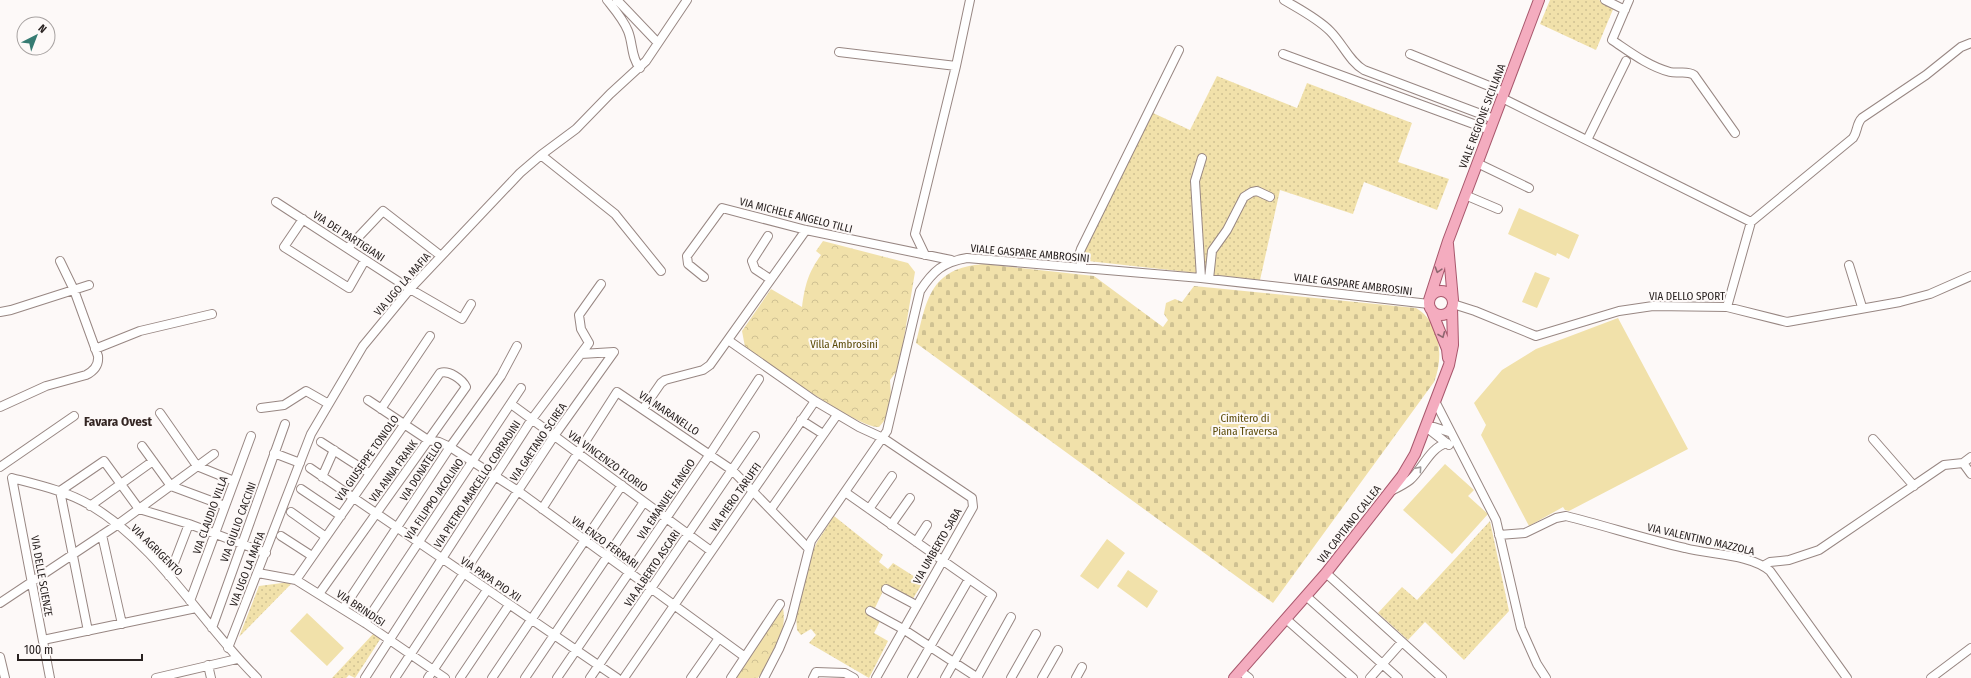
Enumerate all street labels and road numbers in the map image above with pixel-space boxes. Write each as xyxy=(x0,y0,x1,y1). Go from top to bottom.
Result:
street label: VIALE REGIONE SICILIANA xyxy=(1456,62,1509,170)
street label: VIA MICHELE ANGELO TILLI xyxy=(738,195,854,236)
street label: VIA DEI PARTIGIANI xyxy=(310,208,387,264)
street label: VIALE GASPARE AMBROSINI xyxy=(970,242,1090,265)
street label: VIA UGO LA MAFIA xyxy=(371,250,433,319)
street label: VIALE GASPARE AMBROSINI xyxy=(1293,271,1413,298)
street label: VIA DELLO SPORT xyxy=(1649,290,1726,303)
street label: VIA MARANELLO xyxy=(636,388,702,438)
street label: VIA GAETANO SCIREA xyxy=(507,401,569,484)
street label: VIA GIUSEPPE TONIOLO xyxy=(333,413,402,504)
street label: VIA PIETRO MARCELLO CORRADINI xyxy=(431,418,523,550)
street label: VIA VINCENZO FLORIO xyxy=(565,428,650,495)
street label: VIA ANNA FRANK xyxy=(367,438,420,505)
street label: VIA DONATELLO xyxy=(397,439,446,504)
street label: VIA FILIPPO IACOLINO xyxy=(402,456,467,542)
street label: VIA EMANUEL FANGIO xyxy=(635,457,698,542)
street label: VIA PIERO TARUFFI xyxy=(707,460,764,534)
street label: VIA CLAUDIO VILLA xyxy=(190,474,231,556)
street label: VIA GIULIO CACCINI xyxy=(218,480,259,564)
street label: VIA CAPITANO CALLEA xyxy=(1315,483,1384,566)
street label: VIA UMBERTO SABA xyxy=(910,506,964,586)
street label: VIA ENZO FERRARI xyxy=(569,514,641,571)
street label: VIA VALENTINO MAZZOLA xyxy=(1646,521,1756,558)
street label: VIA AGRIGENTO xyxy=(128,522,185,579)
street label: VIA ALBERTO ASCARI xyxy=(622,527,683,609)
street label: VIA UGO LA MAFIA xyxy=(227,530,268,609)
street label: VIA DELLE SCIENZE xyxy=(28,535,55,618)
street label: VIA PAPA PIO XII xyxy=(458,554,524,605)
street label: VIA BRINDISI xyxy=(334,587,388,629)

